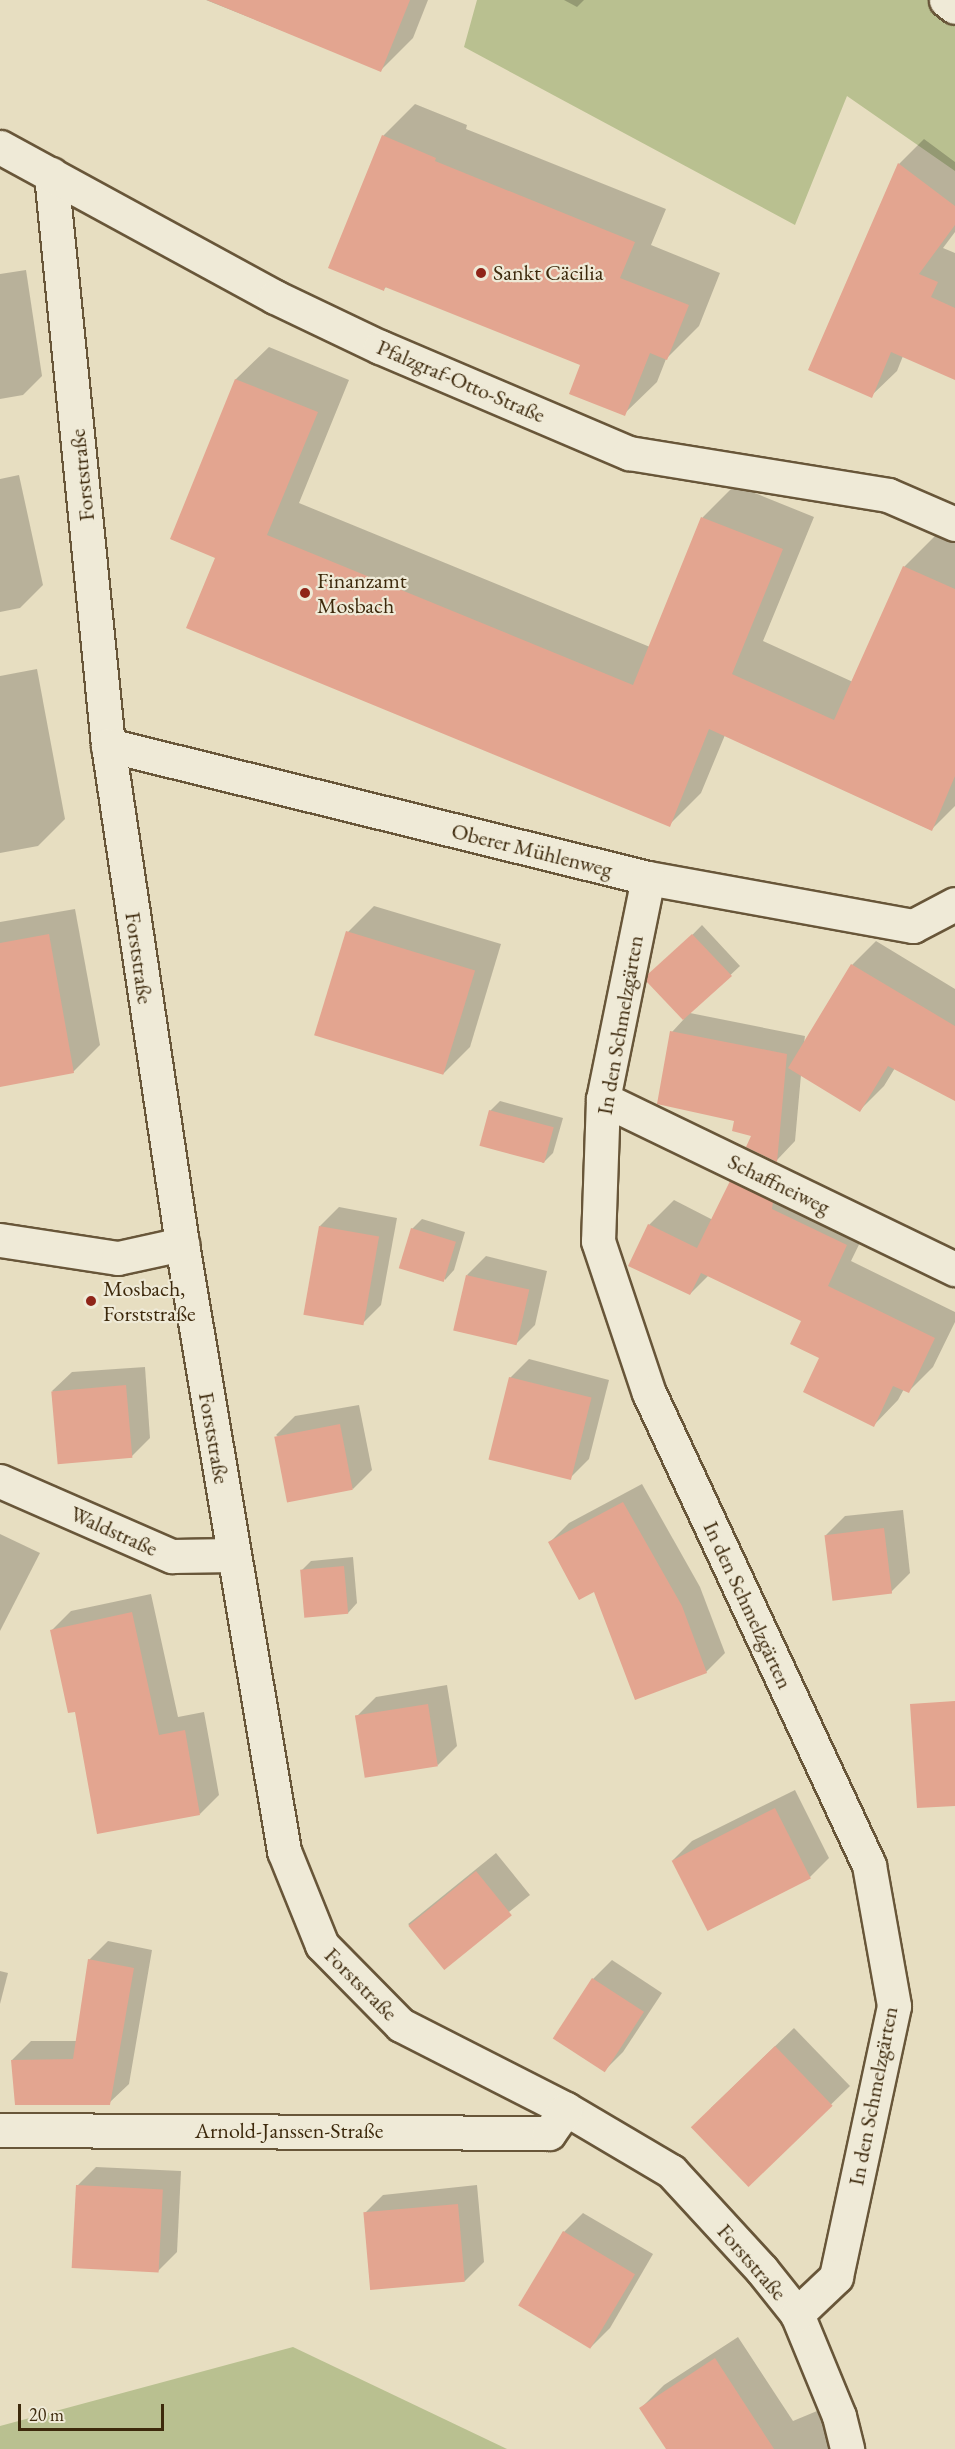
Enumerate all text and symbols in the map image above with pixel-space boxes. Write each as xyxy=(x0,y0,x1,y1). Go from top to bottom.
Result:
place label: Sankt Cäcilia xyxy=(493,260,603,286)
marker: Sankt Cäcilia xyxy=(474,266,488,280)
street label: Pfalzgraf-Otto-Straße xyxy=(373,334,549,428)
street label: Forststraße xyxy=(64,428,100,522)
place label: Finanzamt Mosbach xyxy=(317,567,407,618)
marker: Finanzamt Mosbach xyxy=(298,586,312,600)
street label: Oberer Mühlenweg xyxy=(449,817,615,883)
street label: Forststraße xyxy=(119,910,159,1006)
street label: In den Schmelzgärten xyxy=(591,933,649,1117)
street label: Schaffneiweg xyxy=(724,1148,834,1220)
place label: Mosbach, Forststraße xyxy=(103,1275,196,1326)
marker: Mosbach, Forststraße xyxy=(84,1294,98,1308)
street label: Forststraße xyxy=(193,1390,235,1486)
street label: Waldstraße xyxy=(66,1500,162,1562)
street label: In den Schmelzgärten xyxy=(698,1517,798,1693)
street label: Forststraße xyxy=(319,1942,403,2026)
street label: In den Schmelzgärten xyxy=(843,2004,903,2188)
street label: Arnold-Janssen-Straße xyxy=(195,2118,383,2144)
street label: Forststraße xyxy=(712,2218,792,2306)
scale bar xyxy=(21,2392,166,2430)
text: 20 m xyxy=(29,2403,64,2426)

